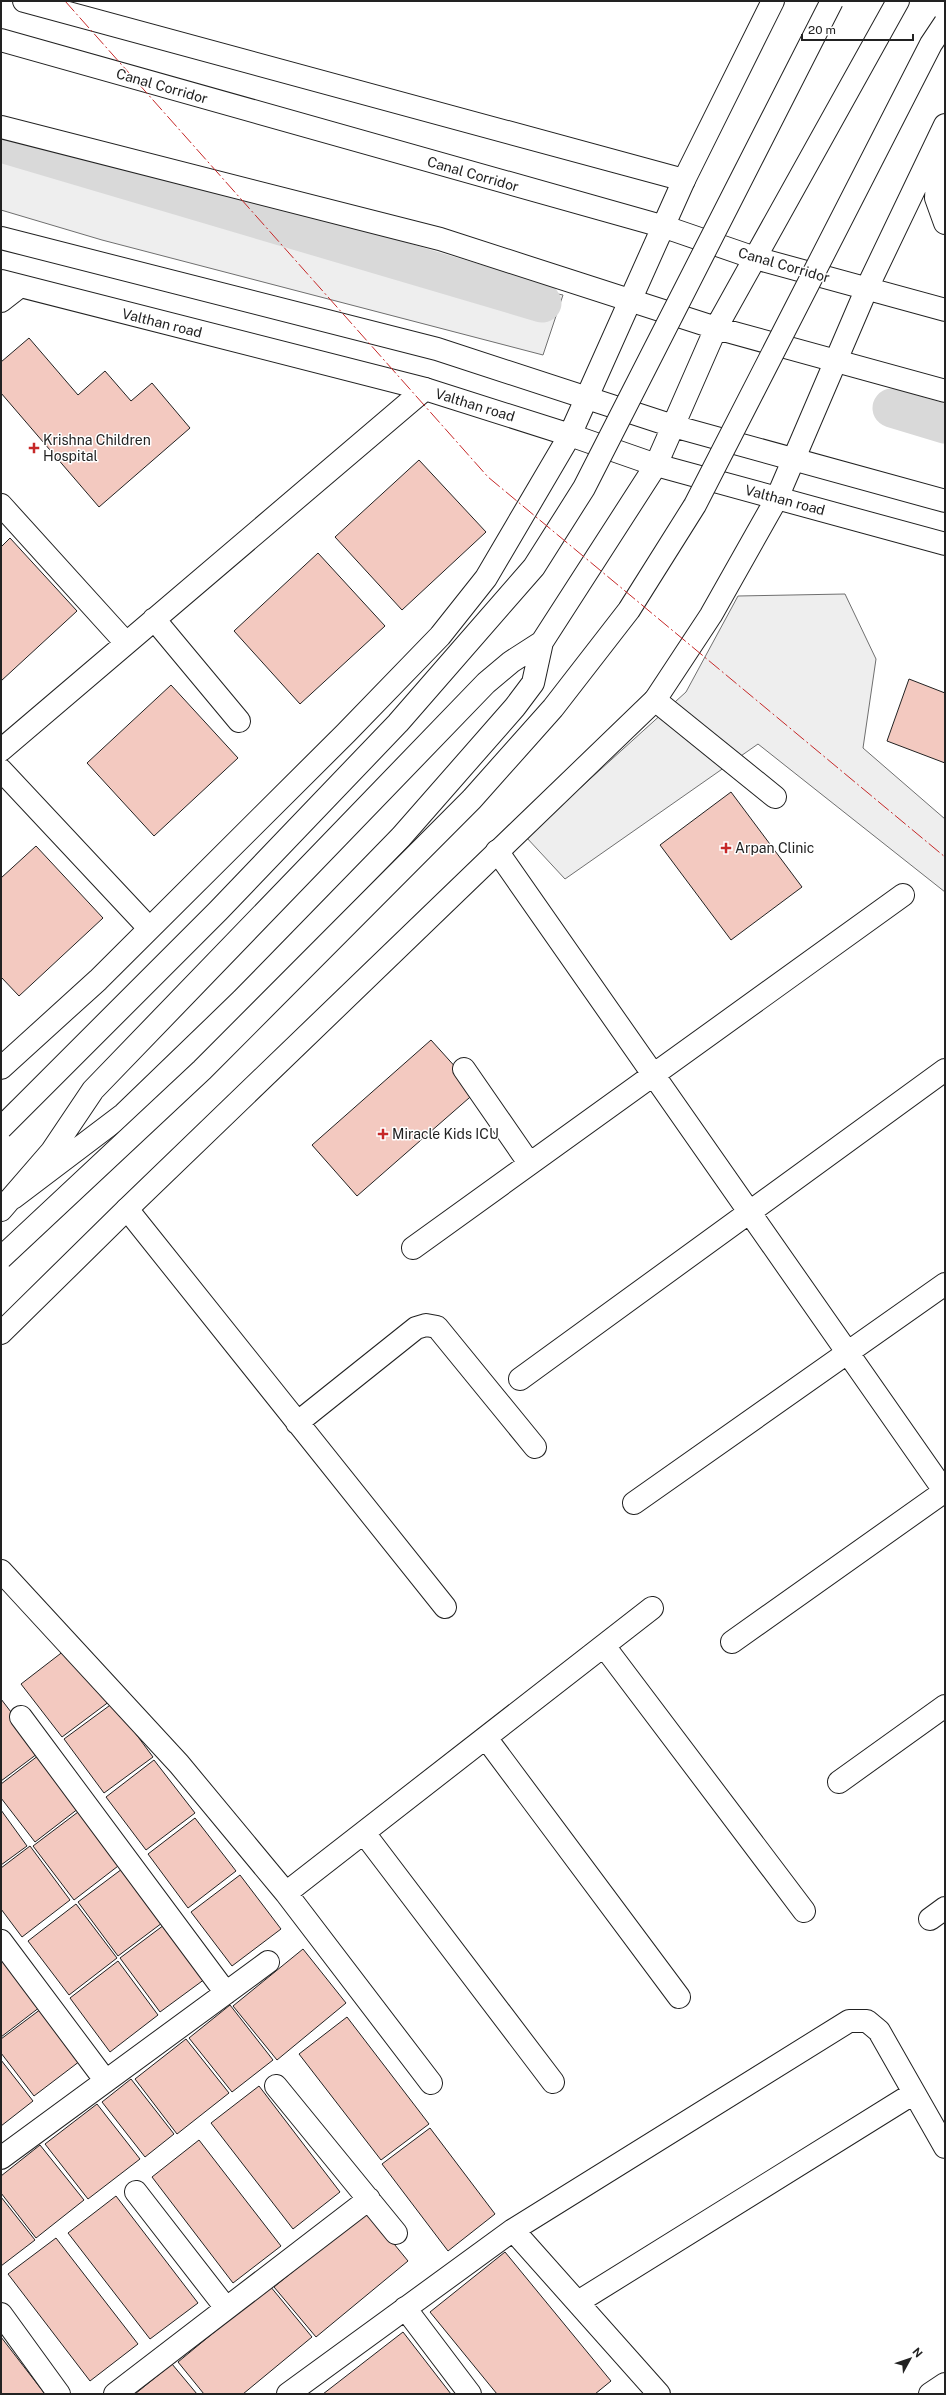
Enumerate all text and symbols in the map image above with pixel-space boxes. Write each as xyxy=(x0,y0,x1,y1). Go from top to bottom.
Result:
scale bar xyxy=(802,16,913,42)
text: 20 m xyxy=(808,23,836,37)
street label: Canal Corridor xyxy=(114,65,210,107)
street label: Canal Corridor xyxy=(425,153,521,195)
street label: Canal Corridor xyxy=(736,244,832,286)
street label: Valthan road xyxy=(120,305,204,341)
street label: Valthan road xyxy=(433,385,517,425)
place label: Krishna Children Hospital xyxy=(43,432,151,464)
marker: Krishna Children Hospital xyxy=(28,442,40,454)
street label: Valthan road xyxy=(743,482,827,518)
place label: Arpan Clinic xyxy=(735,840,814,856)
marker: Arpan Clinic xyxy=(720,842,732,854)
place label: Miracle Kids ICU xyxy=(392,1126,499,1142)
marker: Miracle Kids ICU xyxy=(377,1128,389,1140)
north arrow xyxy=(890,2339,930,2379)
text: N xyxy=(910,2345,925,2360)

